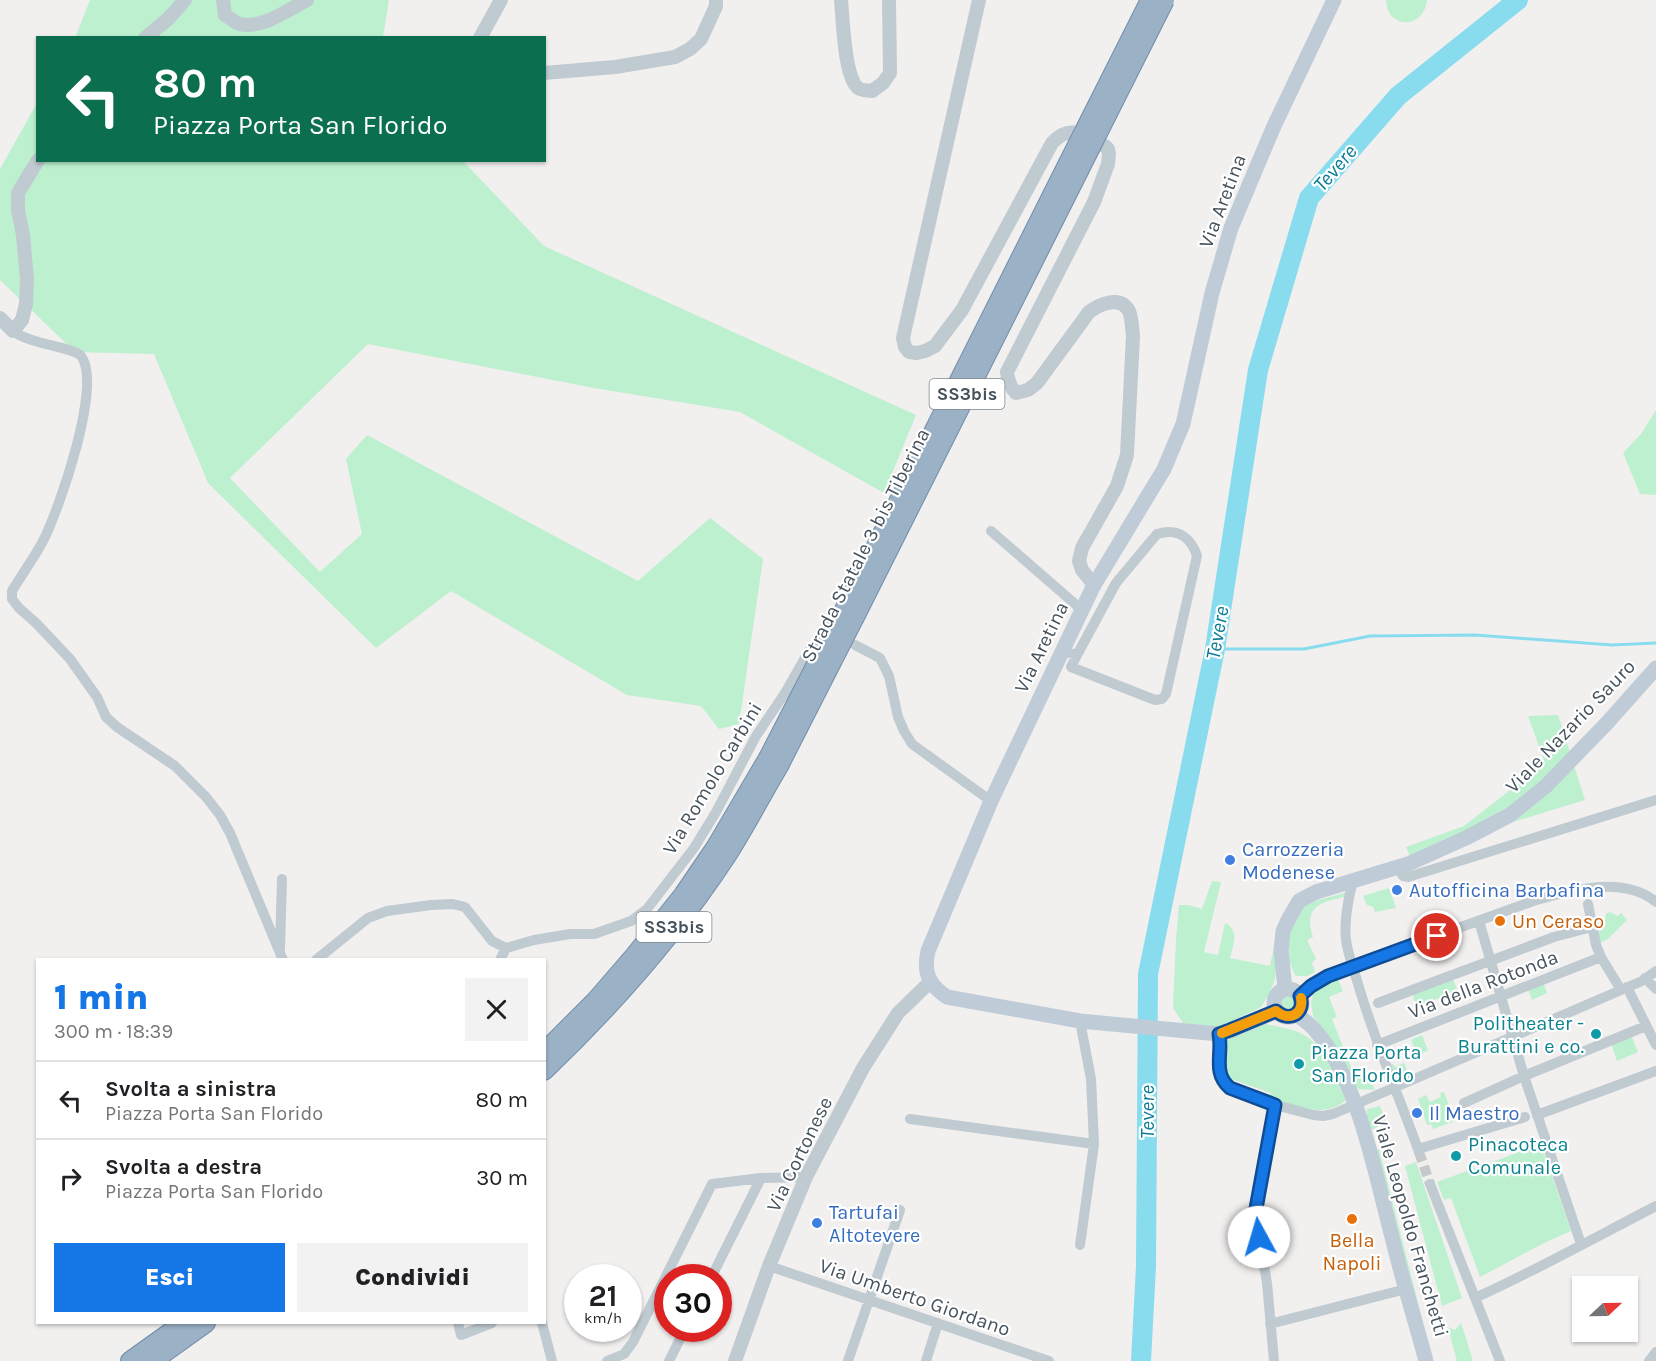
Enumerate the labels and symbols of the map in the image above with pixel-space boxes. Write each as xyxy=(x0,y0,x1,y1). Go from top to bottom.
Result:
water label: Tevere xyxy=(1308,140,1362,196)
street label: Via Aretina xyxy=(1194,151,1251,251)
road number: SS3bis xyxy=(930,379,1004,409)
street label: Strada Statale 3 bis Tiberina xyxy=(796,425,935,666)
street label: Via Aretina xyxy=(1010,598,1073,697)
water label: Tevere xyxy=(1200,604,1234,662)
street label: Viale Nazario Sauro xyxy=(1501,655,1640,798)
street label: Via Romolo Carbini xyxy=(658,698,767,859)
place label: Carrozzeria Modenese xyxy=(1242,838,1344,884)
marker: Carrozzeria Modenese xyxy=(1223,853,1237,867)
place label: Autofficina Barbafina xyxy=(1409,879,1604,902)
marker: Autofficina Barbafina xyxy=(1390,883,1404,897)
pin xyxy=(1411,910,1462,961)
place label: Un Ceraso xyxy=(1512,910,1604,933)
road number: SS3bis xyxy=(636,912,712,942)
marker: Un Ceraso xyxy=(1493,914,1507,928)
street label: Via della Rotonda xyxy=(1405,945,1561,1024)
place label: Politheater - Burattini e co. xyxy=(1458,1012,1584,1058)
marker: Politheater - Burattini e co. xyxy=(1589,1027,1603,1041)
place label: Piazza Porta San Florido xyxy=(1311,1041,1422,1087)
marker: Piazza Porta San Florido xyxy=(1292,1057,1306,1071)
water label: Tevere xyxy=(1135,1085,1159,1139)
street label: Via Cortonese xyxy=(762,1093,837,1215)
place label: Il Maestro xyxy=(1429,1102,1519,1125)
marker: Il Maestro xyxy=(1410,1106,1424,1120)
street label: Viale Leopoldo Franchetti xyxy=(1368,1113,1453,1340)
place label: Pinacoteca Comunale xyxy=(1468,1133,1568,1179)
marker: Pinacoteca Comunale xyxy=(1449,1149,1463,1163)
place label: Tartufai Altotevere xyxy=(829,1201,920,1247)
position arrow xyxy=(1227,1205,1291,1269)
marker: Bella Napoli xyxy=(1345,1212,1359,1226)
marker: Tartufai Altotevere xyxy=(810,1216,824,1230)
place label: Bella Napoli xyxy=(1323,1229,1381,1275)
street label: Via Umberto Giordano xyxy=(816,1254,1013,1341)
speed limit sign: 30 xyxy=(654,1264,732,1342)
north arrow xyxy=(1572,1276,1638,1342)

